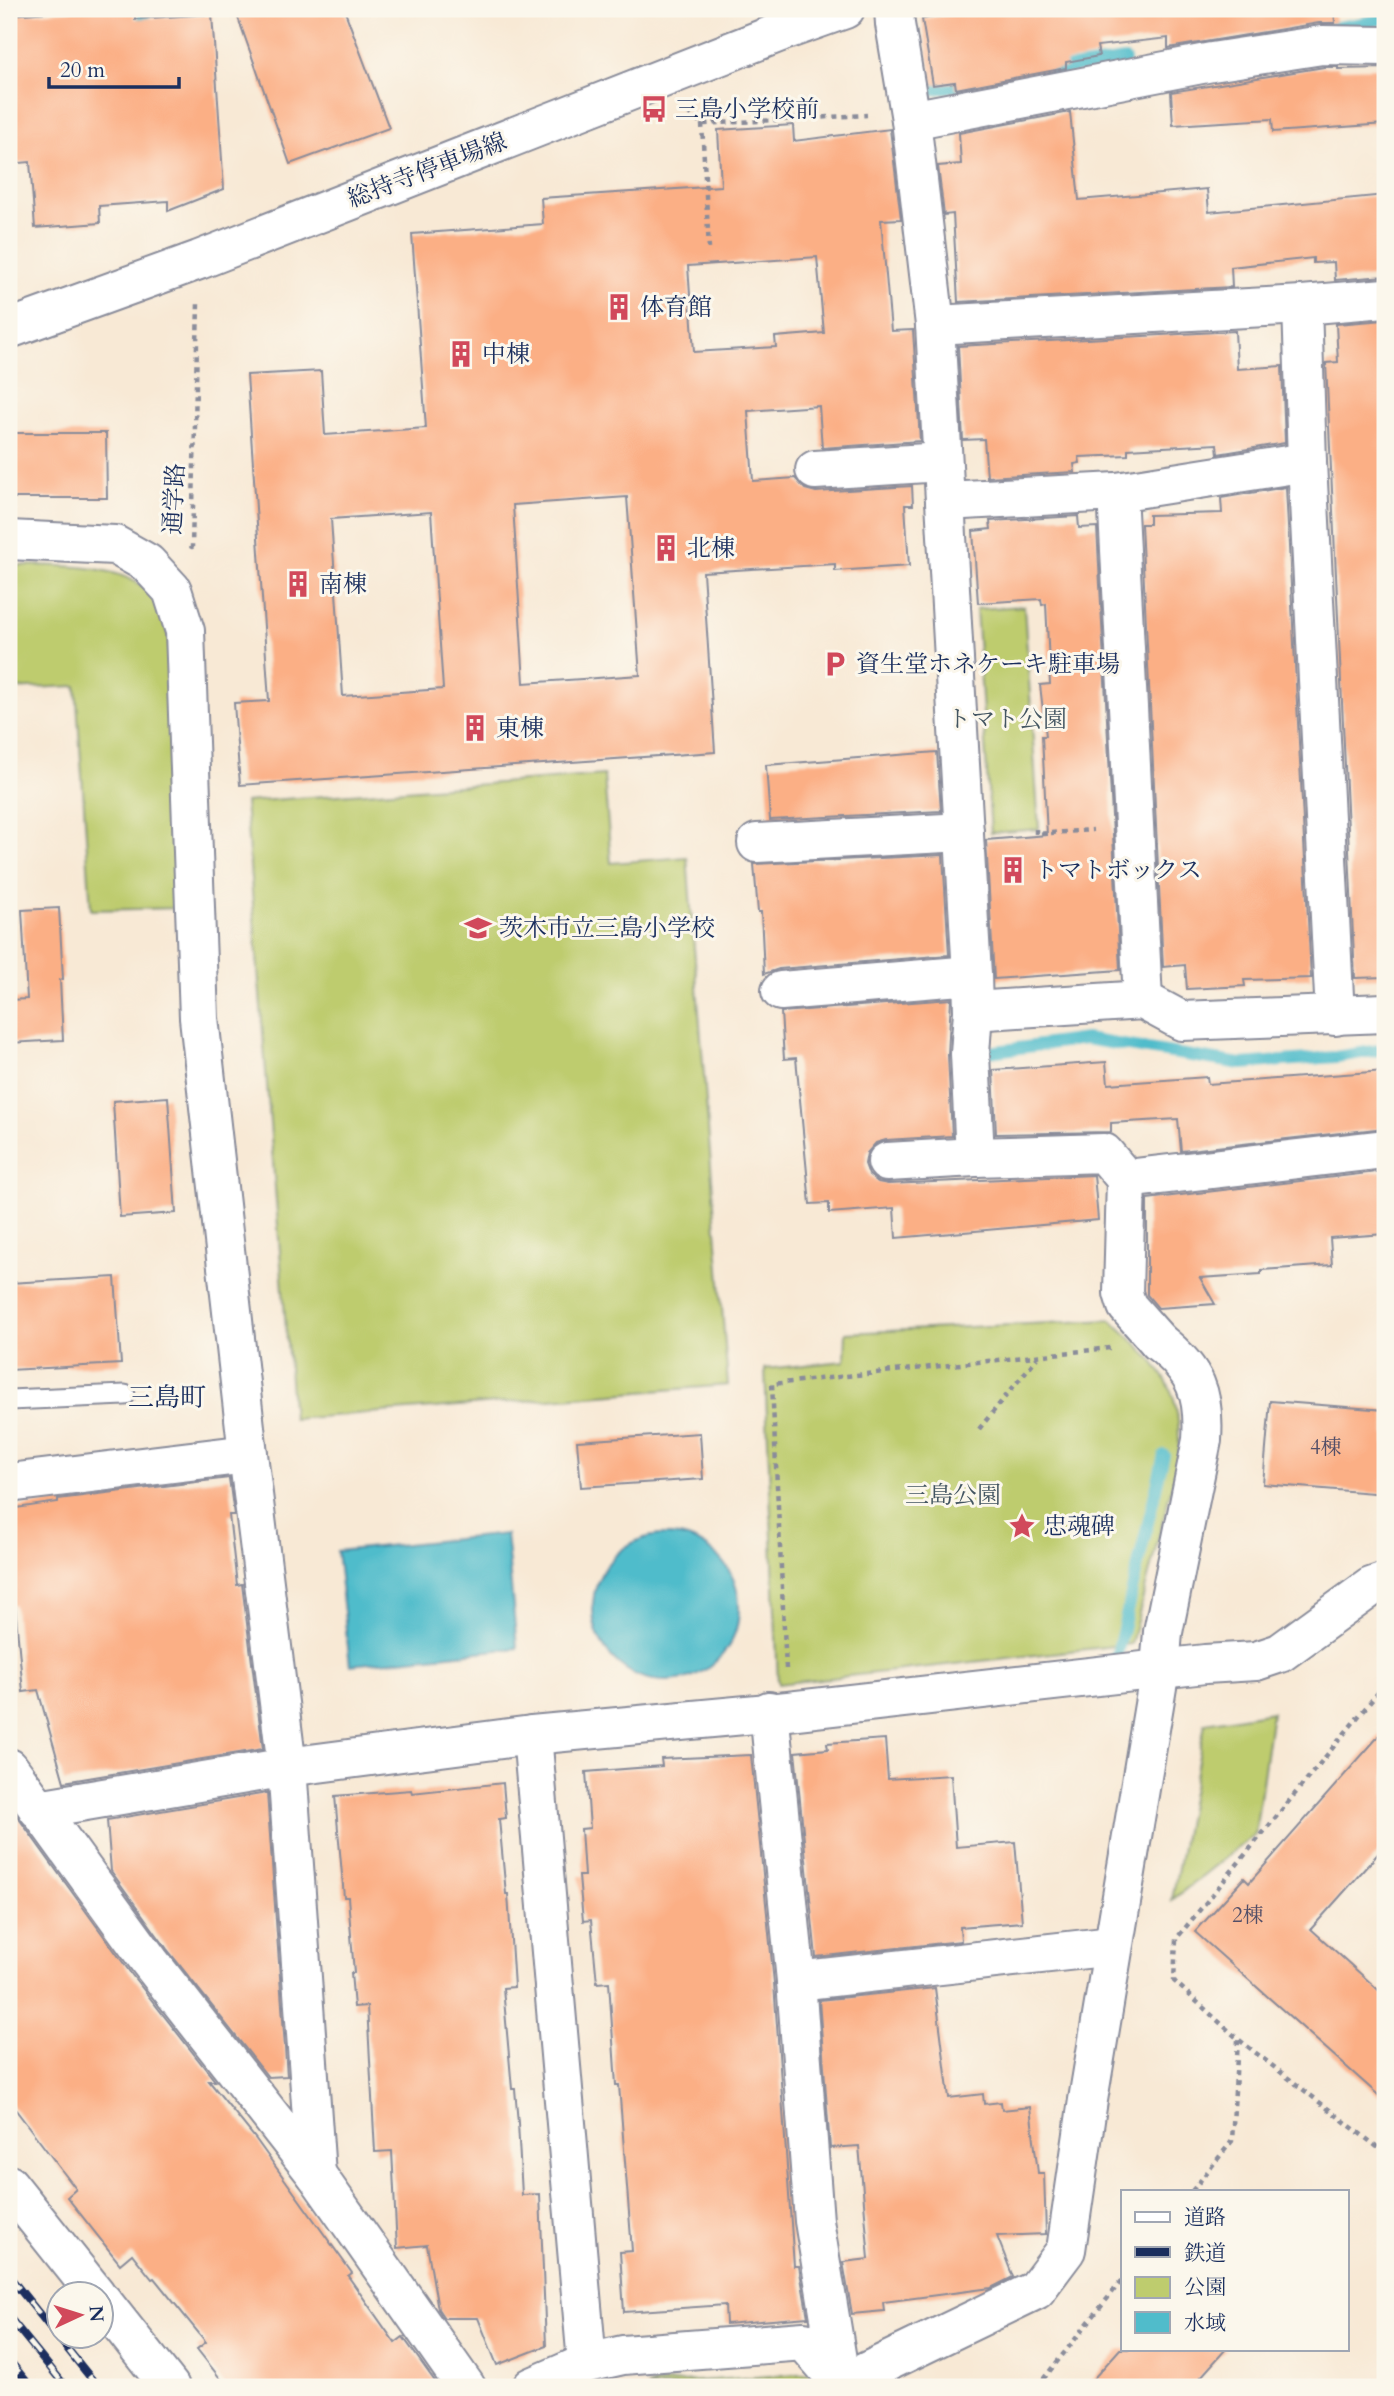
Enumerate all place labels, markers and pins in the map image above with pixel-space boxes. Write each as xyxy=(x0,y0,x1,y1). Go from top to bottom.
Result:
place label: 三島小学校前 xyxy=(675,93,819,126)
bus stop icon: 三島小学校前 xyxy=(639,94,669,124)
place label: 体育館 xyxy=(640,291,712,324)
building icon: 体育館 xyxy=(604,292,634,322)
place label: 中棟 xyxy=(482,338,530,371)
building icon: 中棟 xyxy=(446,339,476,369)
place label: 北棟 xyxy=(687,532,735,565)
building icon: 北棟 xyxy=(651,533,681,563)
place label: 南棟 xyxy=(319,568,367,601)
building icon: 南棟 xyxy=(283,569,313,599)
place label: 資生堂ホネケーキ駐車場 xyxy=(856,648,1120,681)
parking icon: 資生堂ホネケーキ駐車場 xyxy=(820,649,850,679)
place label: 東棟 xyxy=(496,712,544,745)
building icon: 東棟 xyxy=(460,713,490,743)
place label: トマトボックス xyxy=(1034,854,1202,887)
building icon: トマトボックス xyxy=(998,855,1028,885)
place label: 茨木市立三島小学校 xyxy=(499,912,715,945)
school or university icon: 茨木市立三島小学校 xyxy=(463,913,493,943)
place label: 忠魂碑 xyxy=(1043,1510,1115,1543)
place icon: 忠魂碑 xyxy=(1007,1511,1037,1541)

